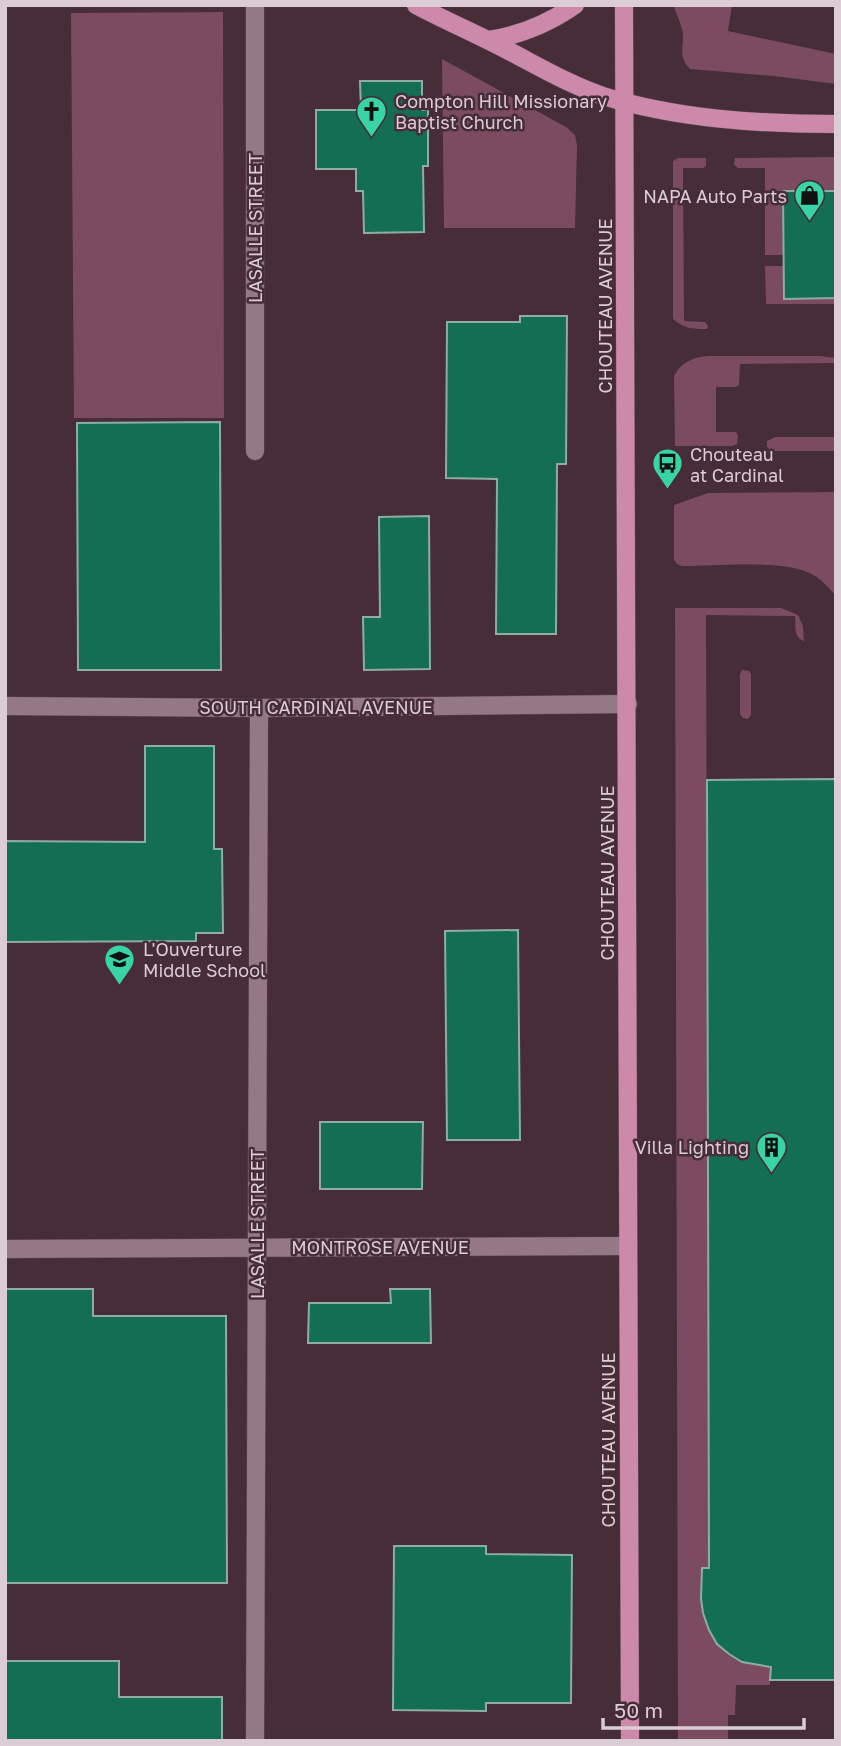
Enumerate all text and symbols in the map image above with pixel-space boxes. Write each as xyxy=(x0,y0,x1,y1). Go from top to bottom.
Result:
place label: Compton Hill Missionary Baptist Church xyxy=(395,90,607,133)
church icon: Compton Hill Missionary Baptist Church xyxy=(355,94,389,138)
street label: LASALLE STREET xyxy=(244,153,266,303)
shop icon: NAPA Auto Parts xyxy=(793,179,827,223)
place label: NAPA Auto Parts xyxy=(643,185,787,207)
street label: CHOUTEAU AVENUE xyxy=(594,219,616,393)
place label: Chouteau at Cardinal xyxy=(690,443,784,486)
bus stop icon: Chouteau at Cardinal xyxy=(650,447,684,491)
street label: SOUTH CARDINAL AVENUE xyxy=(199,696,433,718)
street label: CHOUTEAU AVENUE xyxy=(596,786,618,960)
place label: L'Ouverture Middle School xyxy=(143,938,266,981)
school or university icon: L'Ouverture Middle School xyxy=(103,942,137,986)
building icon: Villa Lighting xyxy=(755,1130,789,1174)
place label: Villa Lighting xyxy=(635,1136,749,1158)
street label: LASALLE STREET xyxy=(246,1149,268,1299)
street label: MONTROSE AVENUE xyxy=(291,1236,469,1258)
street label: CHOUTEAU AVENUE xyxy=(597,1353,619,1527)
scale bar xyxy=(603,1686,804,1730)
text: 50 m xyxy=(614,1697,663,1723)

